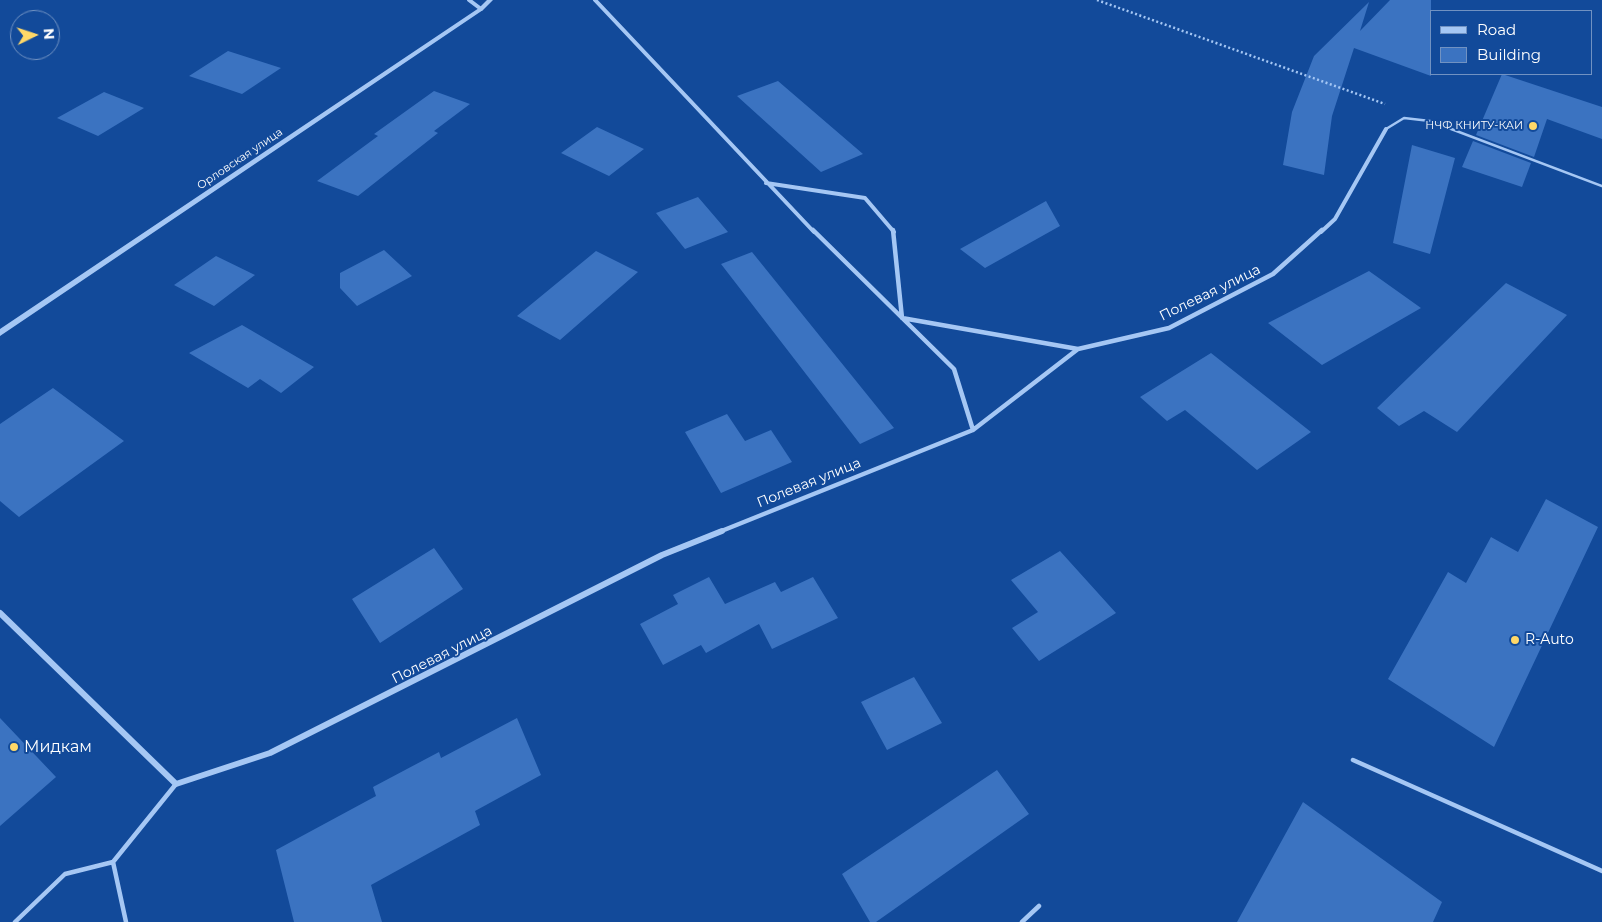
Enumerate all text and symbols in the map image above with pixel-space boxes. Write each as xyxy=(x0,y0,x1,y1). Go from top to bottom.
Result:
north arrow xyxy=(10,10,60,60)
legend xyxy=(1430,10,1592,75)
text: Road xyxy=(1477,20,1516,39)
text: N xyxy=(40,28,58,40)
text: Building xyxy=(1477,45,1541,64)
place label: НЧФ КНИТУ-КАИ xyxy=(1425,119,1523,133)
marker: НЧФ КНИТУ-КАИ xyxy=(1527,120,1539,132)
street label: Орловская улица xyxy=(195,125,285,193)
street label: Полевая улица xyxy=(1157,261,1263,325)
street label: Полевая улица xyxy=(755,455,863,511)
street label: Полевая улица xyxy=(389,622,495,688)
place label: R-Auto xyxy=(1525,632,1574,648)
marker: R-Auto xyxy=(1509,634,1521,646)
place label: Мидкам xyxy=(24,737,92,757)
marker: Мидкам xyxy=(8,741,20,753)

